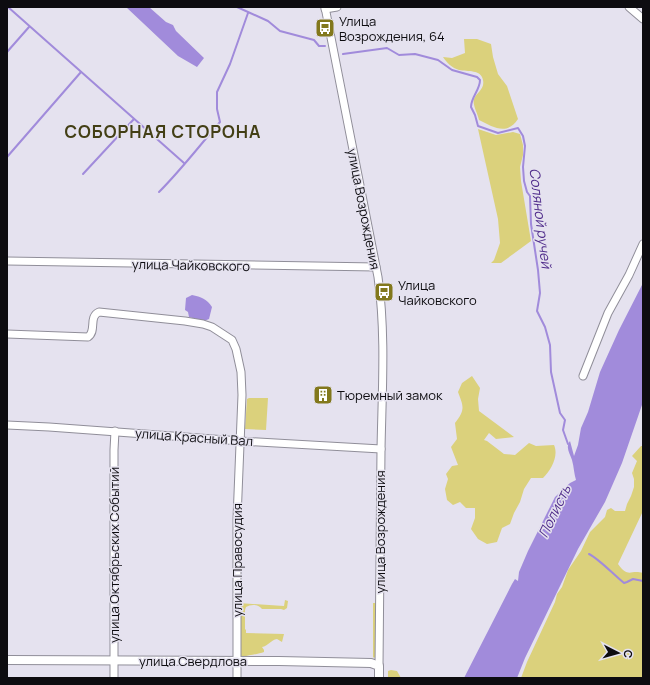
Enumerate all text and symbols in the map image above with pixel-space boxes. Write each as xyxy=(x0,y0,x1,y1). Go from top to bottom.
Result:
place label: Улица Возрождения, 64 xyxy=(339,12,445,45)
bus stop icon: Улица Возрождения, 64 xyxy=(314,17,336,39)
district label: СОБОРНАЯ СТОРОНА xyxy=(65,120,261,143)
street label: улица Возрождения xyxy=(343,147,385,271)
water label: Соляной ручей xyxy=(525,167,557,270)
street label: улица Чайковского xyxy=(132,255,251,275)
place label: Улица Чайковского xyxy=(398,276,477,309)
bus stop icon: Улица Чайковского xyxy=(373,281,395,303)
building icon: Тюремный замок xyxy=(312,384,334,406)
place label: Тюремный замок xyxy=(337,386,443,404)
street label: улица Красный Вал xyxy=(134,424,254,450)
street label: улица Октябрьских Событий xyxy=(105,467,123,643)
street label: улица Возрождения xyxy=(371,470,389,594)
water label: Полисть xyxy=(533,481,575,540)
street label: улица Правосудия xyxy=(228,503,246,617)
north arrow xyxy=(598,633,638,673)
text: С xyxy=(621,649,636,659)
street label: улица Свердлова xyxy=(139,652,247,670)

